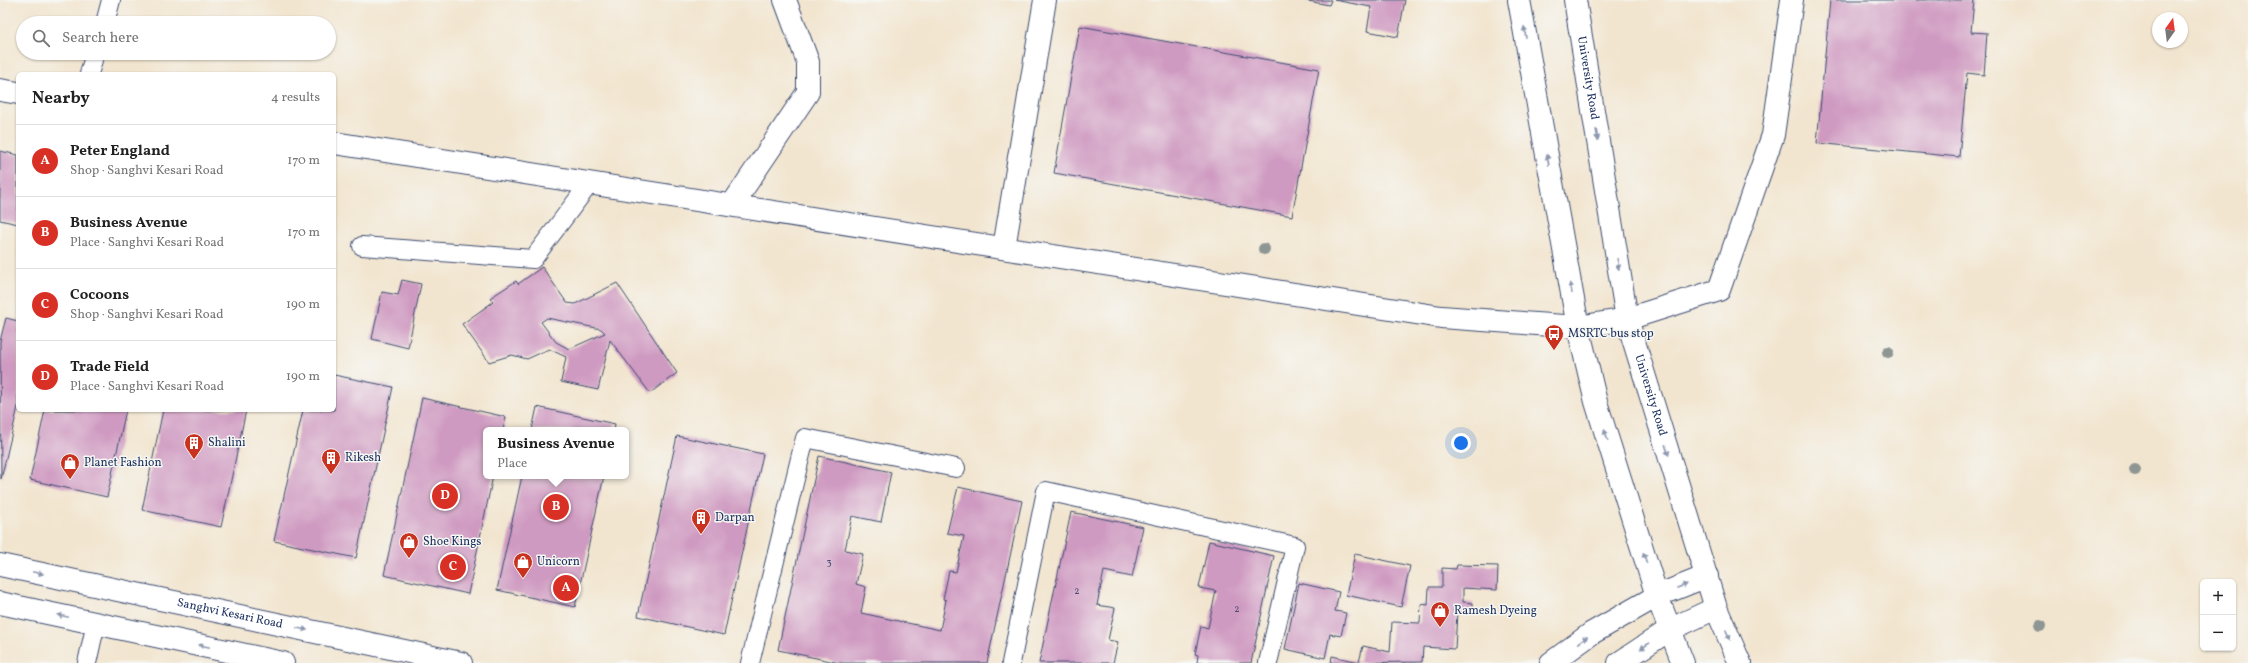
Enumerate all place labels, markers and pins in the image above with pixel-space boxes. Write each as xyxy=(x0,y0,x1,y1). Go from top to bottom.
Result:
bus stop icon: MSRTC bus stop xyxy=(1543,323,1565,351)
place label: MSRTC bus stop xyxy=(1568,326,1654,342)
building icon: Shalini xyxy=(183,432,205,460)
place label: Shalini xyxy=(208,435,246,451)
building icon: Rikesh xyxy=(320,447,342,475)
place label: Rikesh xyxy=(345,450,381,466)
shop icon: Planet Fashion xyxy=(59,452,81,480)
place label: Planet Fashion xyxy=(84,455,162,471)
pin: D xyxy=(432,481,458,511)
pin: B xyxy=(543,492,569,522)
building icon: Darpan xyxy=(690,507,712,535)
place label: Darpan xyxy=(715,510,755,526)
shop icon: Shoe Kings xyxy=(398,531,420,559)
place label: Shoe Kings xyxy=(423,534,481,550)
shop icon: Unicorn xyxy=(512,551,534,579)
pin: C xyxy=(440,552,466,582)
place label: Unicorn xyxy=(537,554,580,570)
pin: A xyxy=(553,573,579,603)
shop icon: Ramesh Dyeing xyxy=(1429,600,1451,628)
place label: Ramesh Dyeing xyxy=(1454,603,1537,619)

